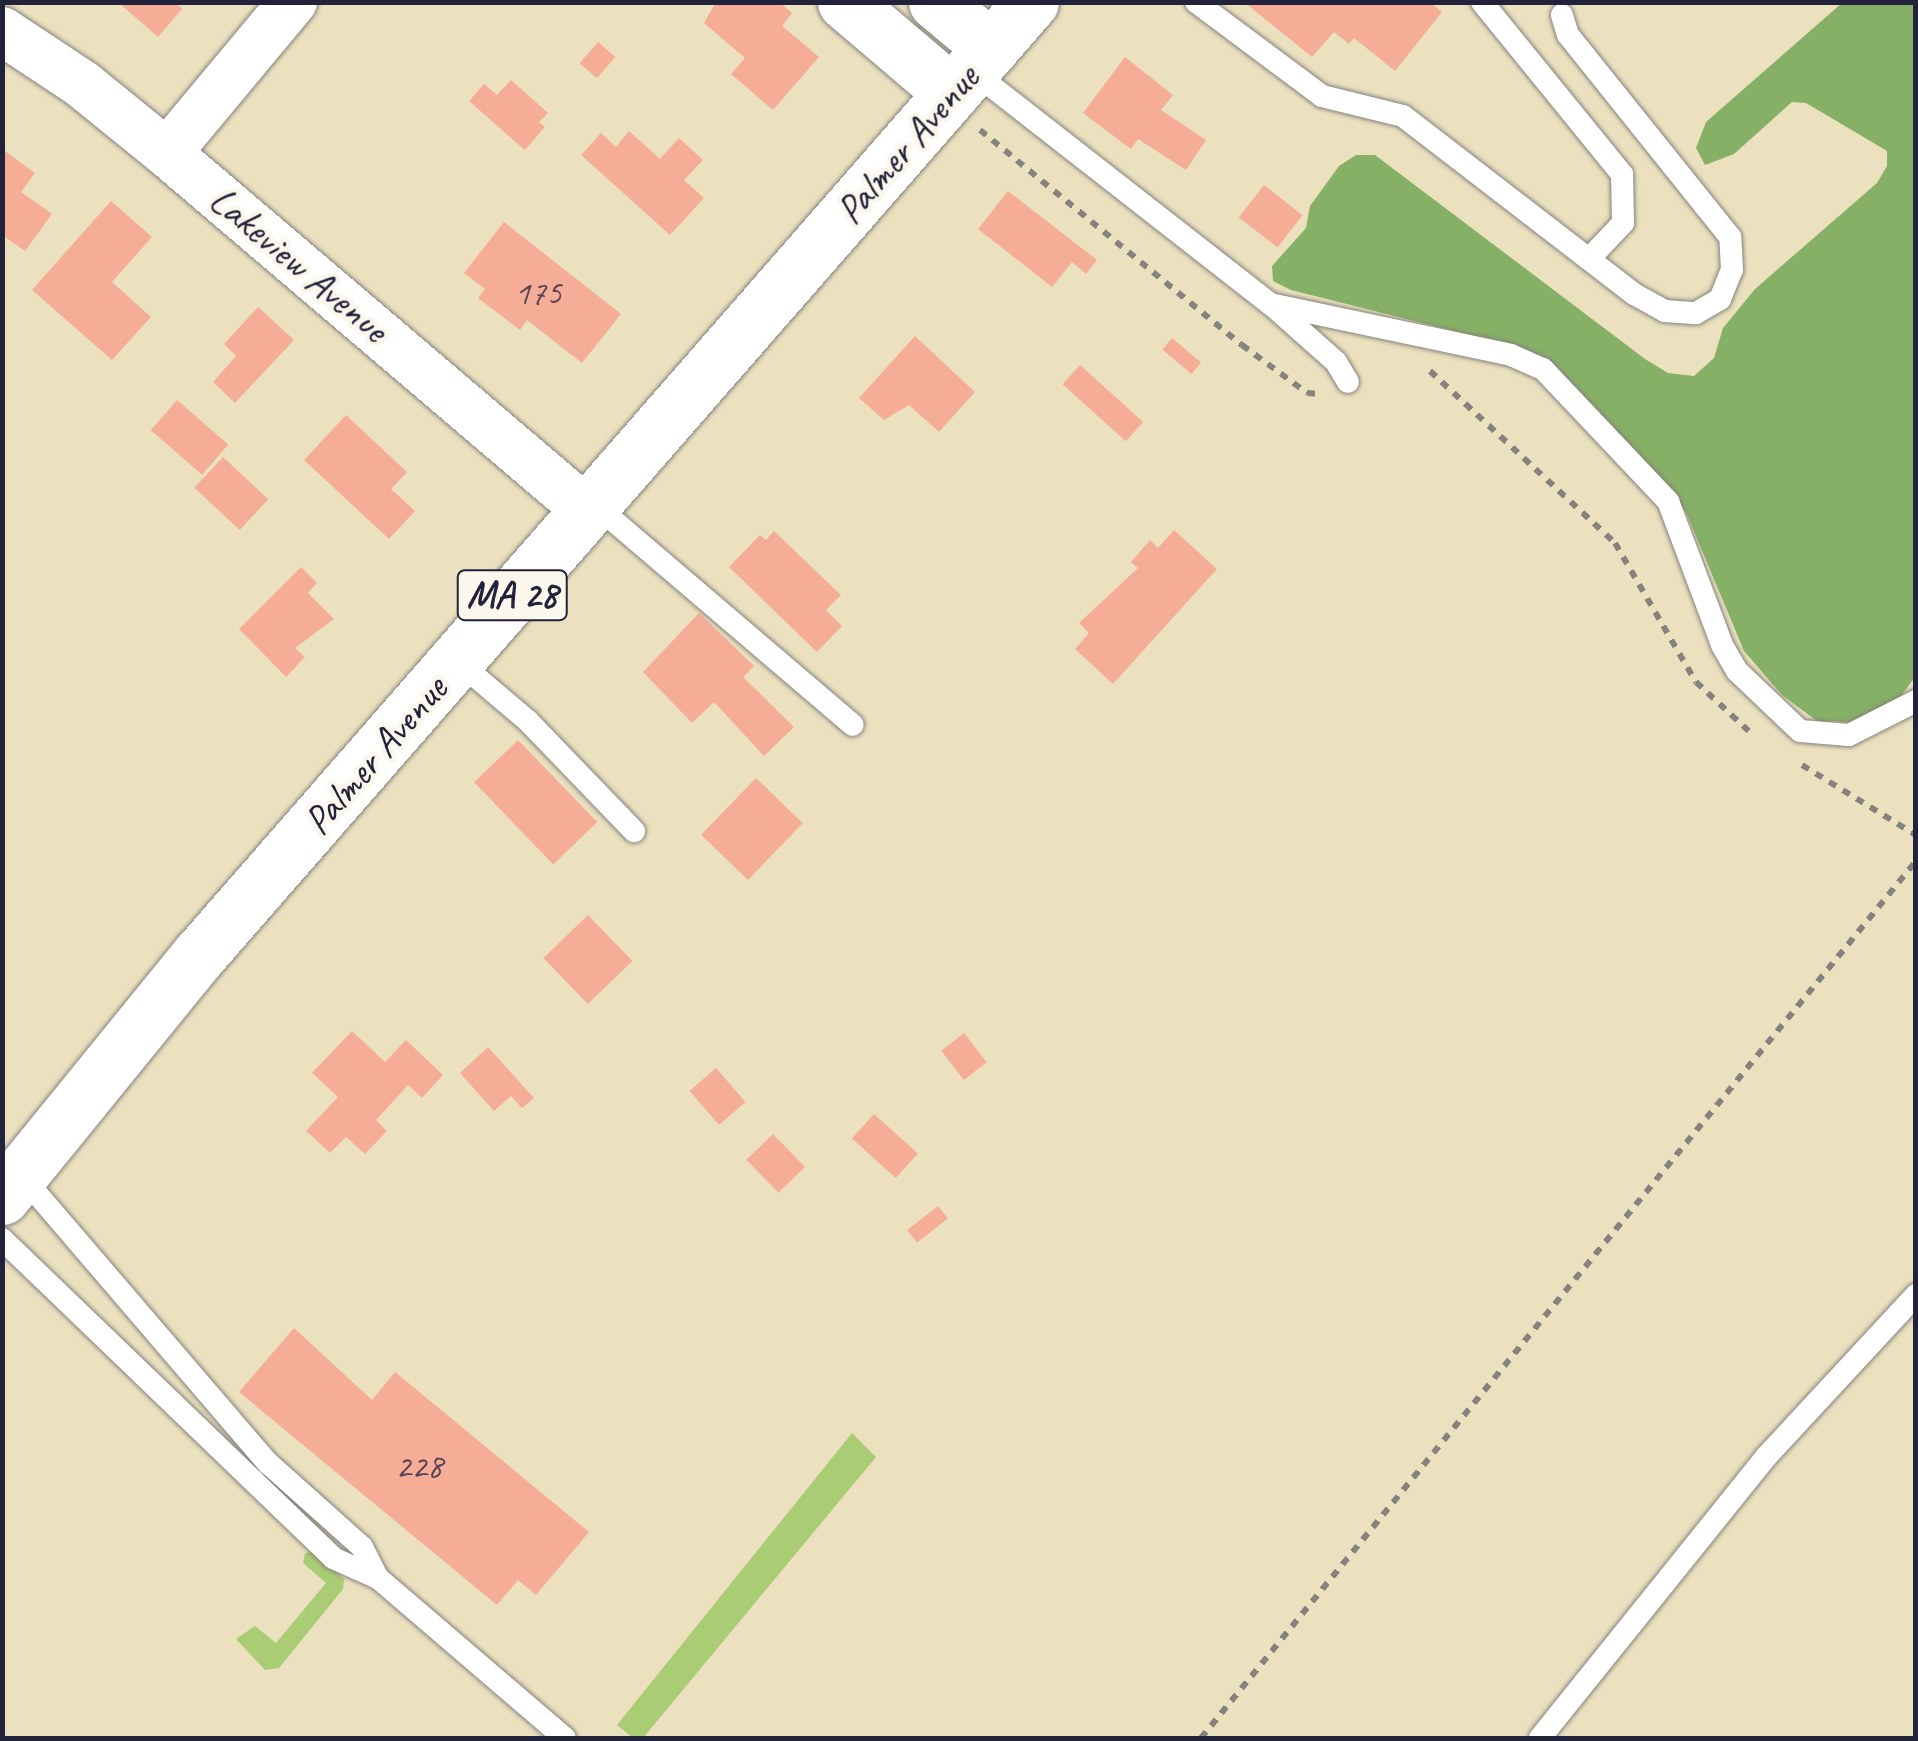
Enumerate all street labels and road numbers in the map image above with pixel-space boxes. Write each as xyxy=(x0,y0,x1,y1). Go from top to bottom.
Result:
street label: Palmer Avenue xyxy=(825,55,989,233)
street label: Lakeview Avenue xyxy=(200,176,398,352)
road number: MA 28 xyxy=(454,562,570,628)
street label: Palmer Avenue xyxy=(293,666,457,844)

